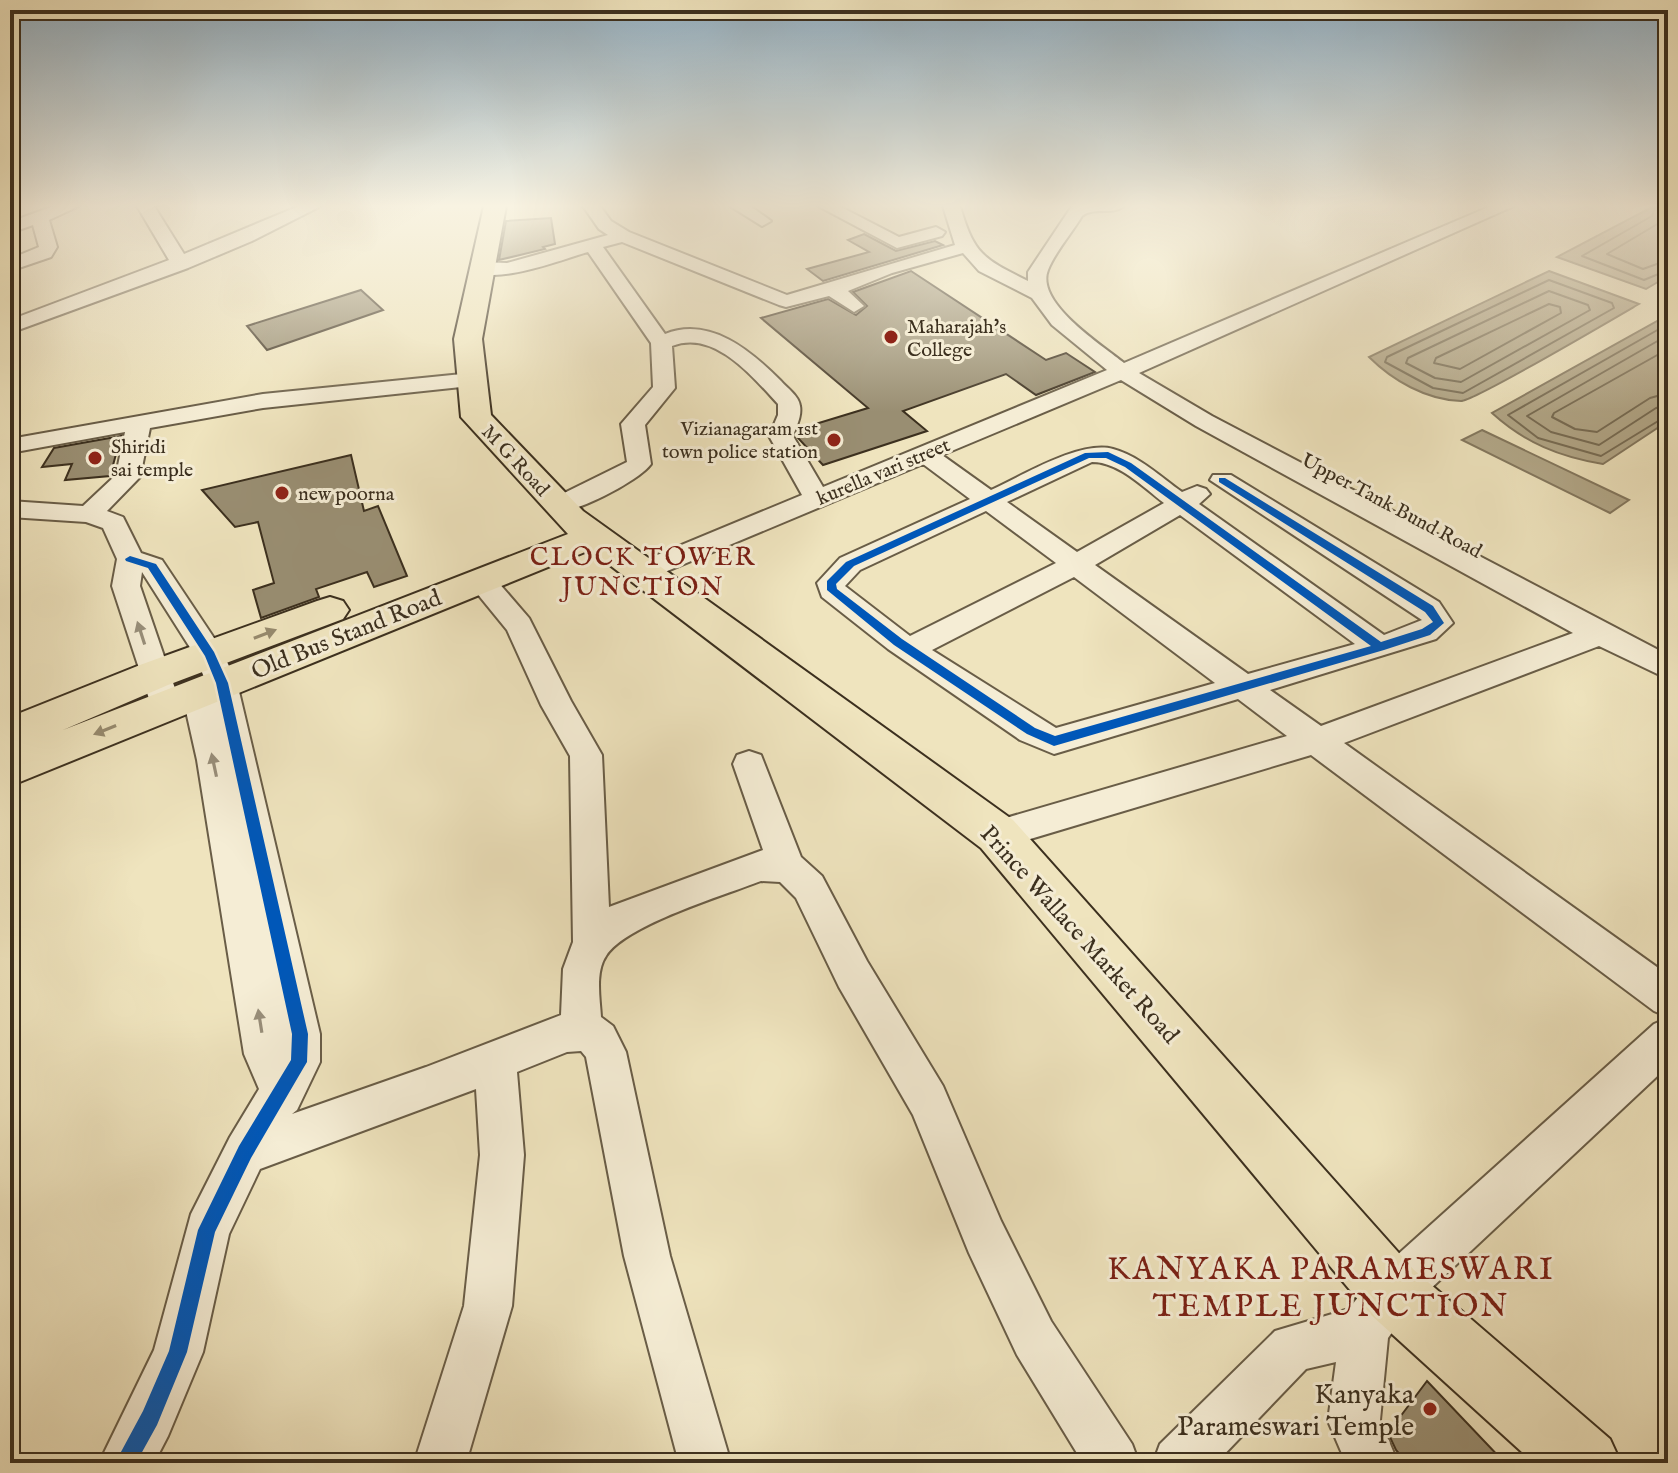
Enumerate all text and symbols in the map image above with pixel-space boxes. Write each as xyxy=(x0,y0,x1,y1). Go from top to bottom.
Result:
place label: Maharajah's College xyxy=(907,315,1006,363)
marker: Maharajah's College xyxy=(882,328,900,346)
place label: Vizianagaram 1st town police station xyxy=(662,417,818,465)
street label: M G Road xyxy=(476,420,554,502)
marker: Vizianagaram 1st town police station xyxy=(825,431,843,449)
street label: kurella vari street xyxy=(813,433,954,512)
place label: Shiridi sai temple xyxy=(111,435,193,483)
street label: Upper Tank Bund Road xyxy=(1297,448,1486,565)
marker: Shiridi sai temple xyxy=(86,449,104,467)
place label: new poorna xyxy=(298,482,395,507)
marker: new poorna xyxy=(273,484,291,502)
district label: CLOCK TOWER JUNCTION xyxy=(530,541,756,604)
street label: Old Bus Stand Road xyxy=(247,583,446,688)
one-way arrow xyxy=(134,621,146,645)
one-way arrow xyxy=(253,627,277,640)
one-way arrow xyxy=(93,724,117,737)
one-way arrow xyxy=(207,752,219,777)
street label: Prince Wallace Market Road xyxy=(973,819,1185,1051)
one-way arrow xyxy=(253,1008,266,1033)
district label: KANYAKA PARAMESWARI TEMPLE JUNCTION xyxy=(1107,1250,1555,1328)
place label: Kanyaka Parameswari Temple xyxy=(1177,1378,1415,1445)
marker: Kanyaka Parameswari Temple xyxy=(1421,1400,1439,1418)

